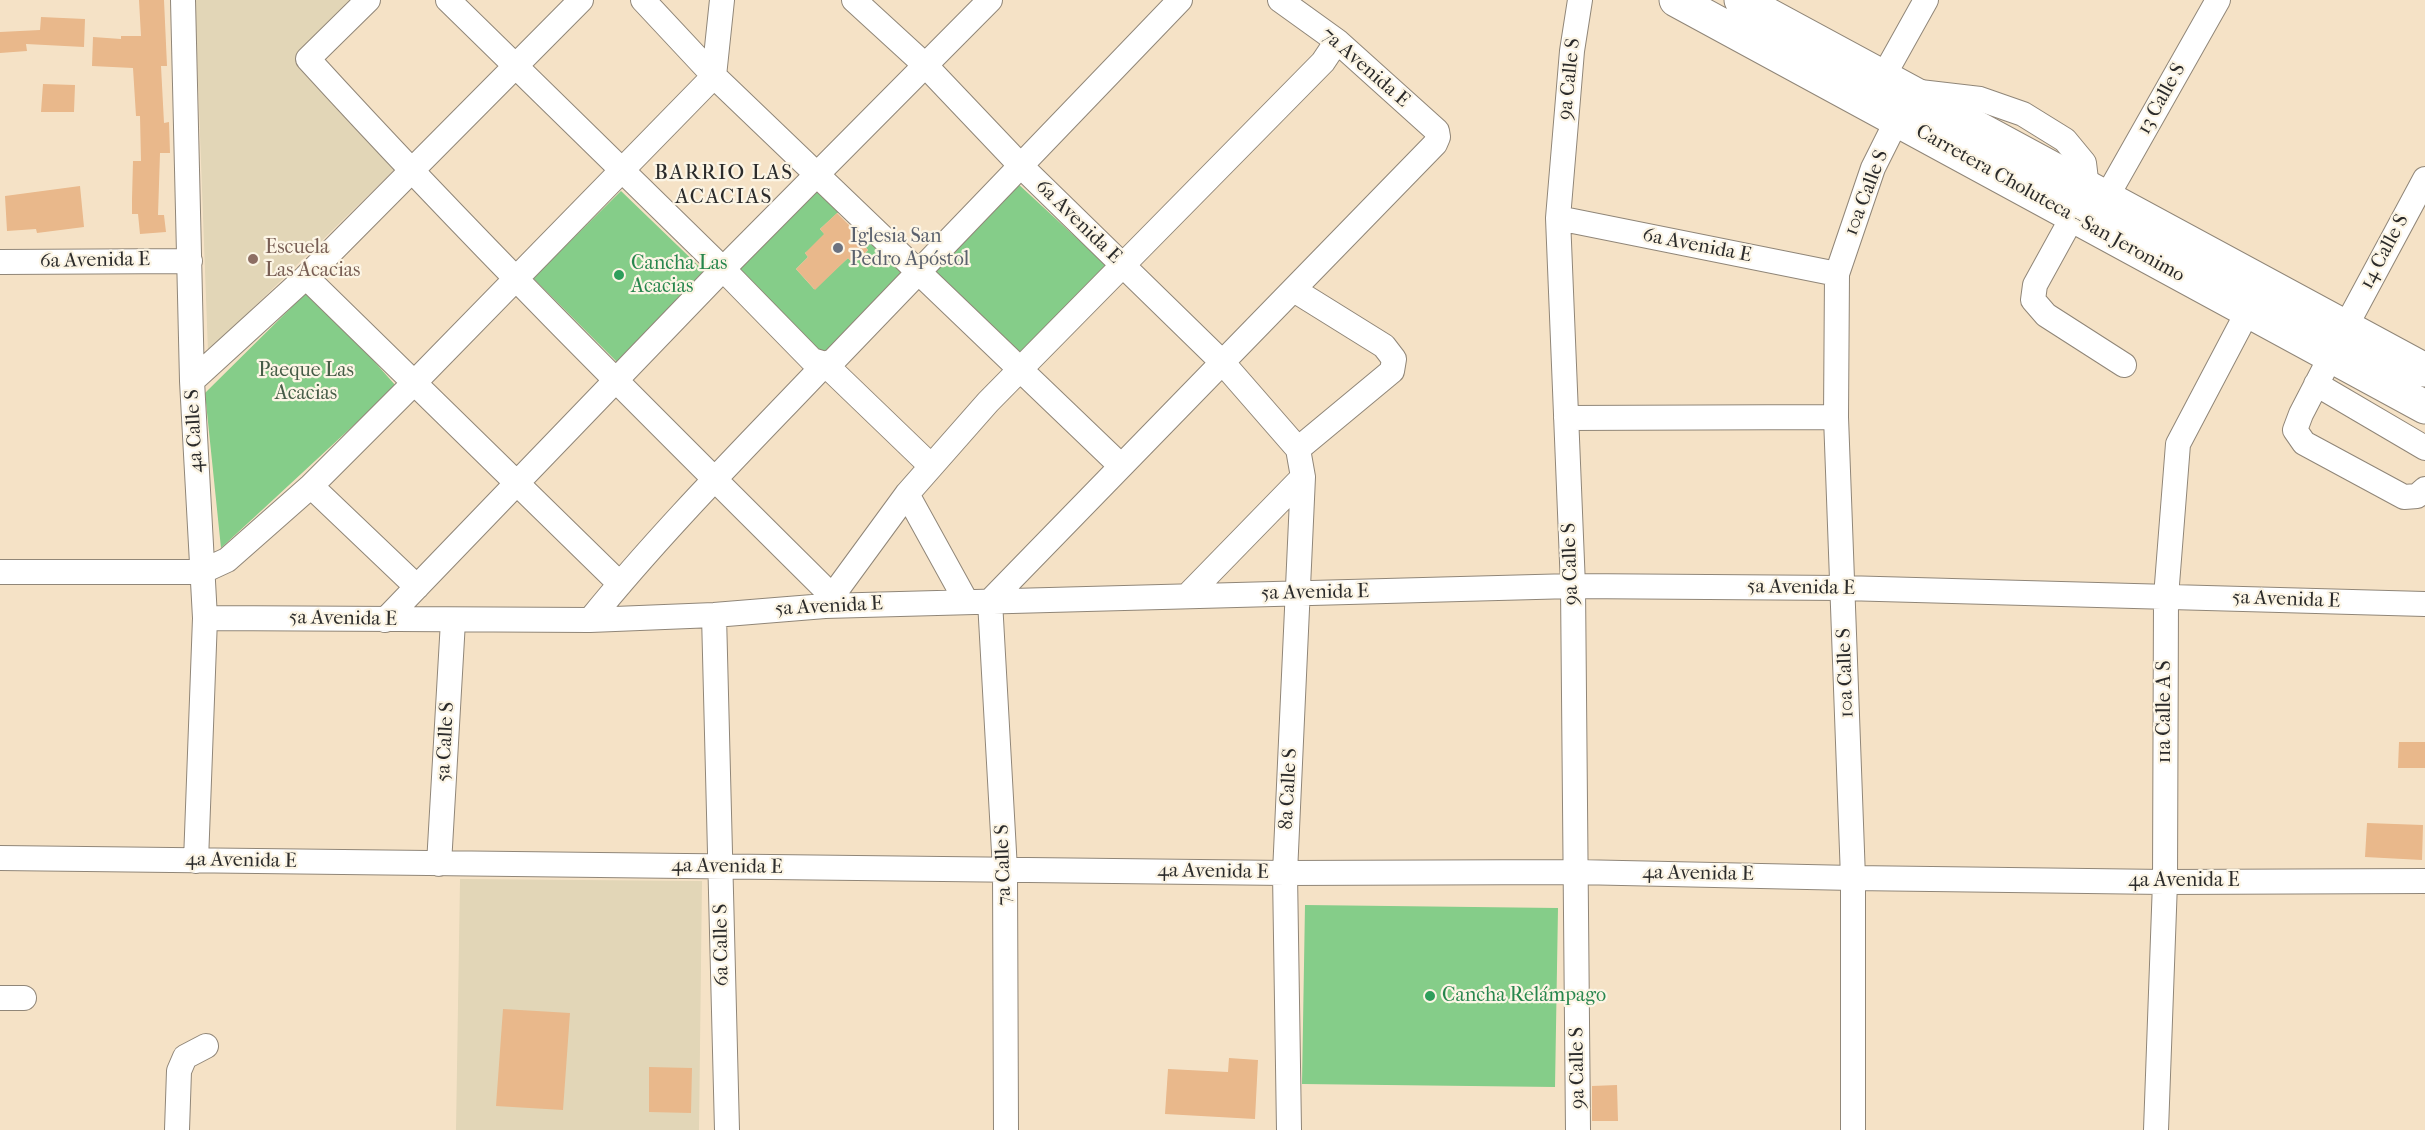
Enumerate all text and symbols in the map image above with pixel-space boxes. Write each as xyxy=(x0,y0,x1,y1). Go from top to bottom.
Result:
street label: 7a Avenida E xyxy=(1316,23,1414,113)
street label: 9a Calle S xyxy=(1554,37,1586,121)
street label: 13 Calle S xyxy=(2133,59,2191,139)
street label: Carretera Choluteca - San Jeronimo xyxy=(1911,120,2189,288)
street label: 10a Calle S xyxy=(1840,147,1894,239)
district label: BARRIO LAS ACACIAS xyxy=(654,161,794,211)
street label: 6a Avenida E xyxy=(1030,175,1126,269)
street label: 14 Calle S xyxy=(2355,210,2415,294)
street label: 6a Avenida E xyxy=(1641,224,1753,268)
place label: Iglesia San Pedro Apóstol xyxy=(850,225,969,272)
place label: Escuela Las Acacias xyxy=(265,236,360,283)
marker: Iglesia San Pedro Apóstol xyxy=(831,241,845,255)
street label: 6a Avenida E xyxy=(40,248,150,274)
marker: Escuela Las Acacias xyxy=(246,252,260,266)
place label: Cancha Las Acacias xyxy=(631,252,727,299)
marker: Cancha Las Acacias xyxy=(612,268,626,282)
park label: Paeque Las Acacias xyxy=(258,359,354,406)
street label: 4a Calle S xyxy=(181,389,209,473)
street label: 9a Calle S xyxy=(1558,523,1584,605)
street label: 5a Avenida E xyxy=(1747,575,1855,601)
street label: 5a Avenida E xyxy=(1261,580,1369,606)
street label: 5a Avenida E xyxy=(2231,586,2341,614)
street label: 5a Avenida E xyxy=(774,592,884,622)
street label: 5a Avenida E xyxy=(289,606,397,632)
street label: 10a Calle S xyxy=(1832,628,1860,718)
street label: 11a Calle A S xyxy=(2153,660,2177,764)
street label: 5a Calle S xyxy=(432,701,460,783)
street label: 8a Calle S xyxy=(1275,748,1303,830)
street label: 7a Calle S xyxy=(991,824,1017,906)
street label: 4a Avenida E xyxy=(185,848,297,874)
street label: 4a Avenida E xyxy=(671,854,783,880)
street label: 4a Avenida E xyxy=(1157,859,1269,885)
street label: 4a Avenida E xyxy=(1642,861,1754,887)
street label: 4a Avenida E xyxy=(2128,869,2240,893)
street label: 6a Calle S xyxy=(709,904,735,986)
place label: Cancha Relámpago xyxy=(1442,984,1606,1008)
marker: Cancha Relámpago xyxy=(1423,989,1437,1003)
street label: 9a Calle S xyxy=(1565,1027,1591,1109)

